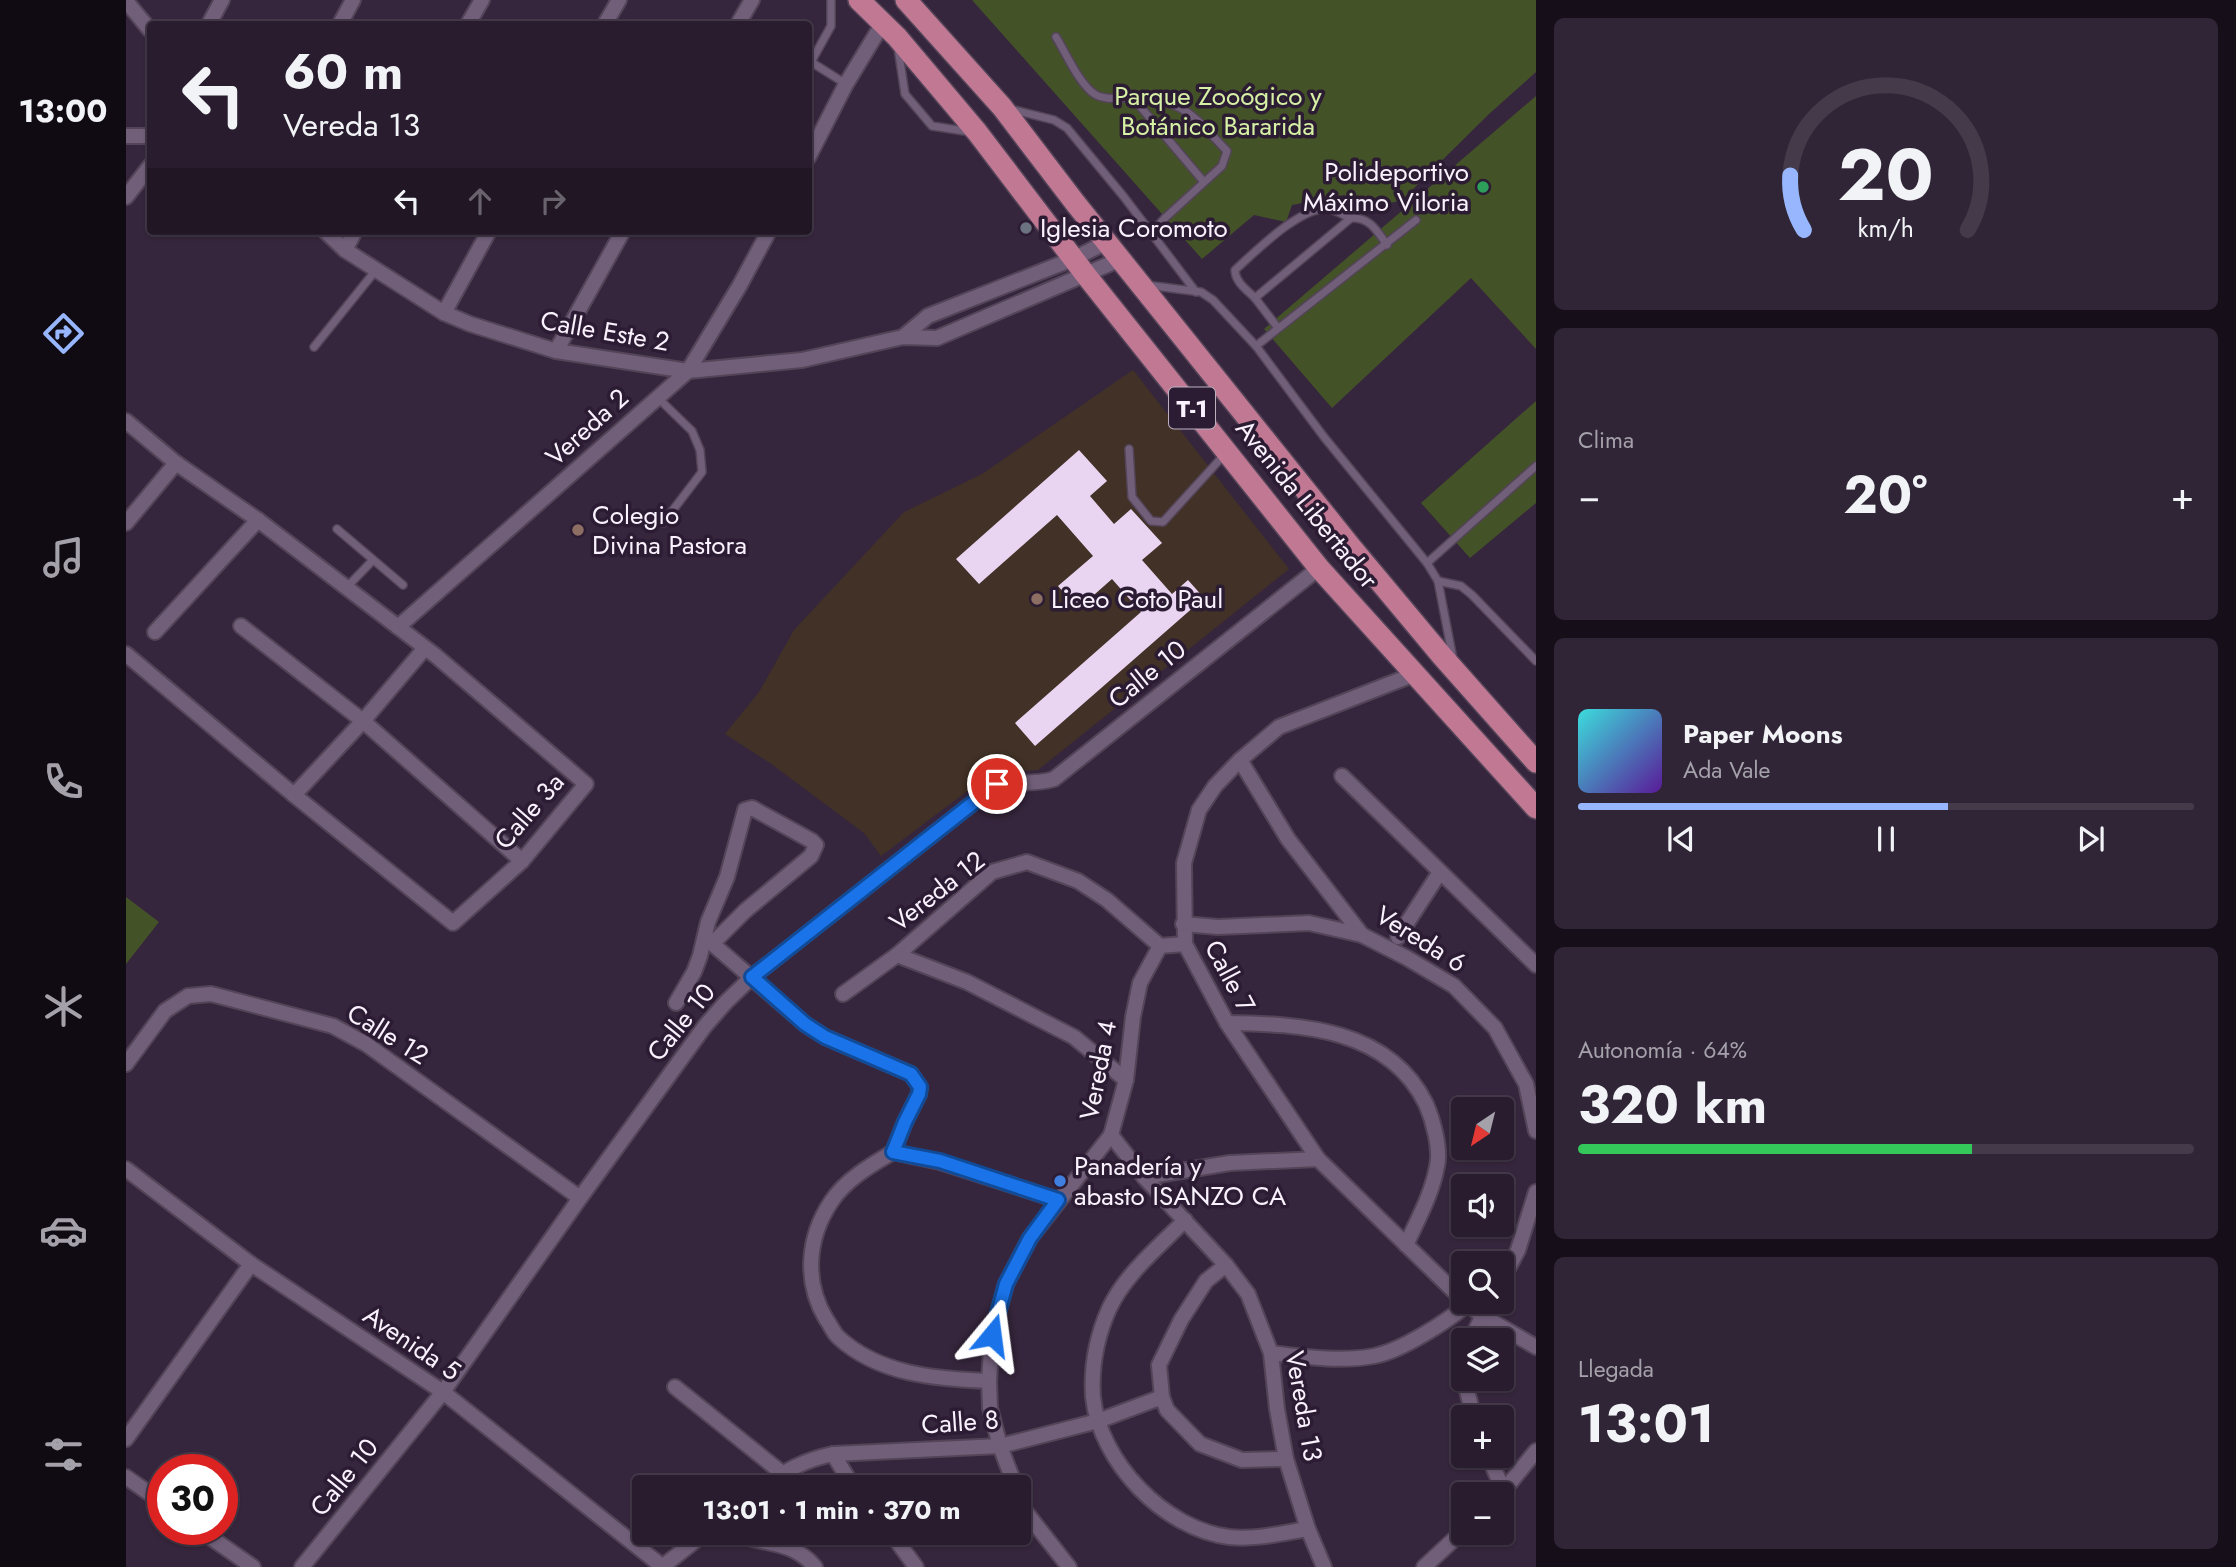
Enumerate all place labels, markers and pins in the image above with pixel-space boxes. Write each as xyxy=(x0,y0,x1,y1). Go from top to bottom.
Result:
place label: Polideportivo Máximo Viloria xyxy=(1303,153,1469,221)
marker: Polideportivo Máximo Viloria xyxy=(1475,179,1491,195)
place label: Iglesia Coromoto xyxy=(1040,209,1228,247)
marker: Iglesia Coromoto xyxy=(1018,220,1034,236)
place label: Colegio Divina Pastora xyxy=(592,496,747,564)
marker: Colegio Divina Pastora xyxy=(570,522,586,538)
place label: Liceo Coto Paul xyxy=(1051,580,1223,618)
marker: Liceo Coto Paul xyxy=(1029,591,1045,607)
pin xyxy=(967,754,1027,814)
place label: Panadería y abasto ISANZO CA xyxy=(1074,1147,1287,1215)
marker: Panadería y abasto ISANZO CA xyxy=(1052,1173,1068,1189)

